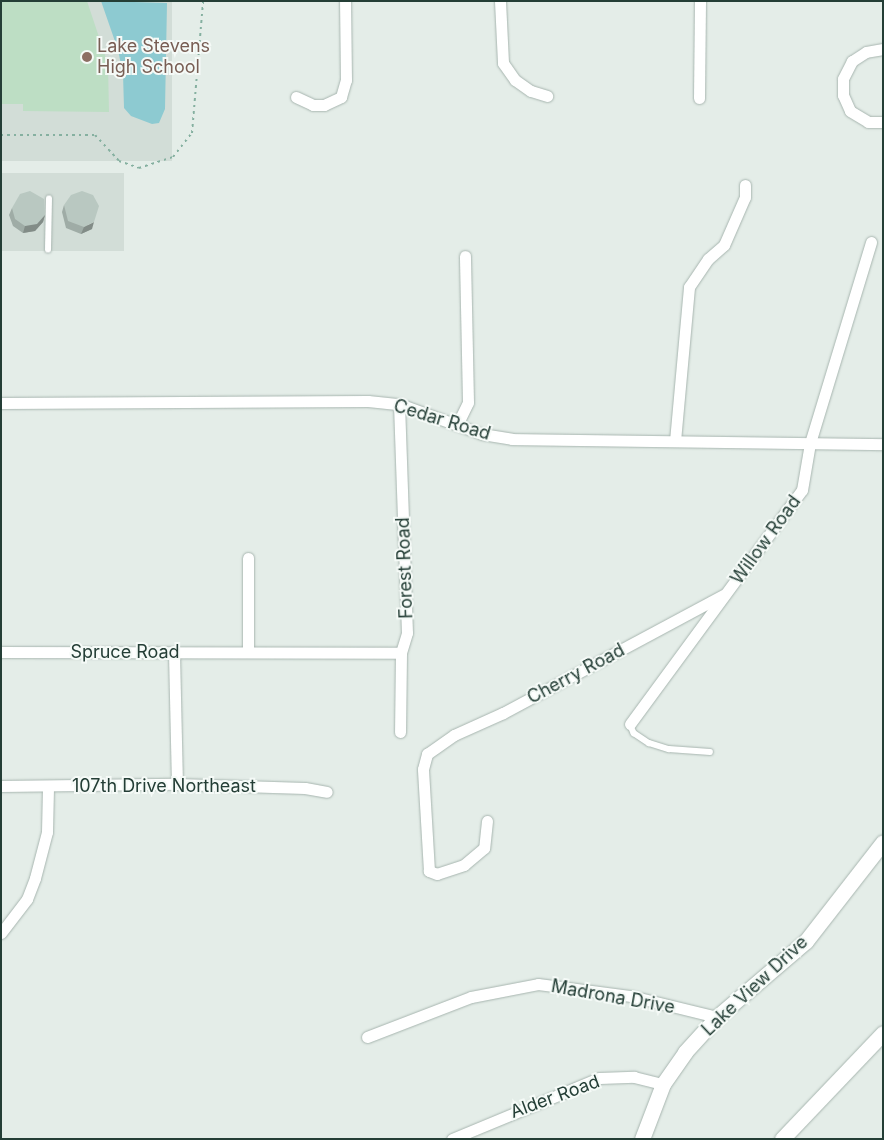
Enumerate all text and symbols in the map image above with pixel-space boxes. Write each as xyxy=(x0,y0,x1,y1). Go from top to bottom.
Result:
place label: Lake Stevens High School xyxy=(97,36,210,78)
marker: Lake Stevens High School xyxy=(81,51,93,63)
street label: Cedar Road xyxy=(391,395,493,445)
street label: Willow Road xyxy=(727,491,805,589)
street label: Forest Road xyxy=(392,517,418,619)
street label: Cherry Road xyxy=(524,639,628,709)
street label: Spruce Road xyxy=(70,641,180,663)
street label: 107th Drive Northeast xyxy=(72,775,256,797)
street label: Lake View Drive xyxy=(698,931,812,1041)
street label: Madrona Drive xyxy=(550,975,676,1019)
street label: Alder Road xyxy=(507,1071,603,1123)

